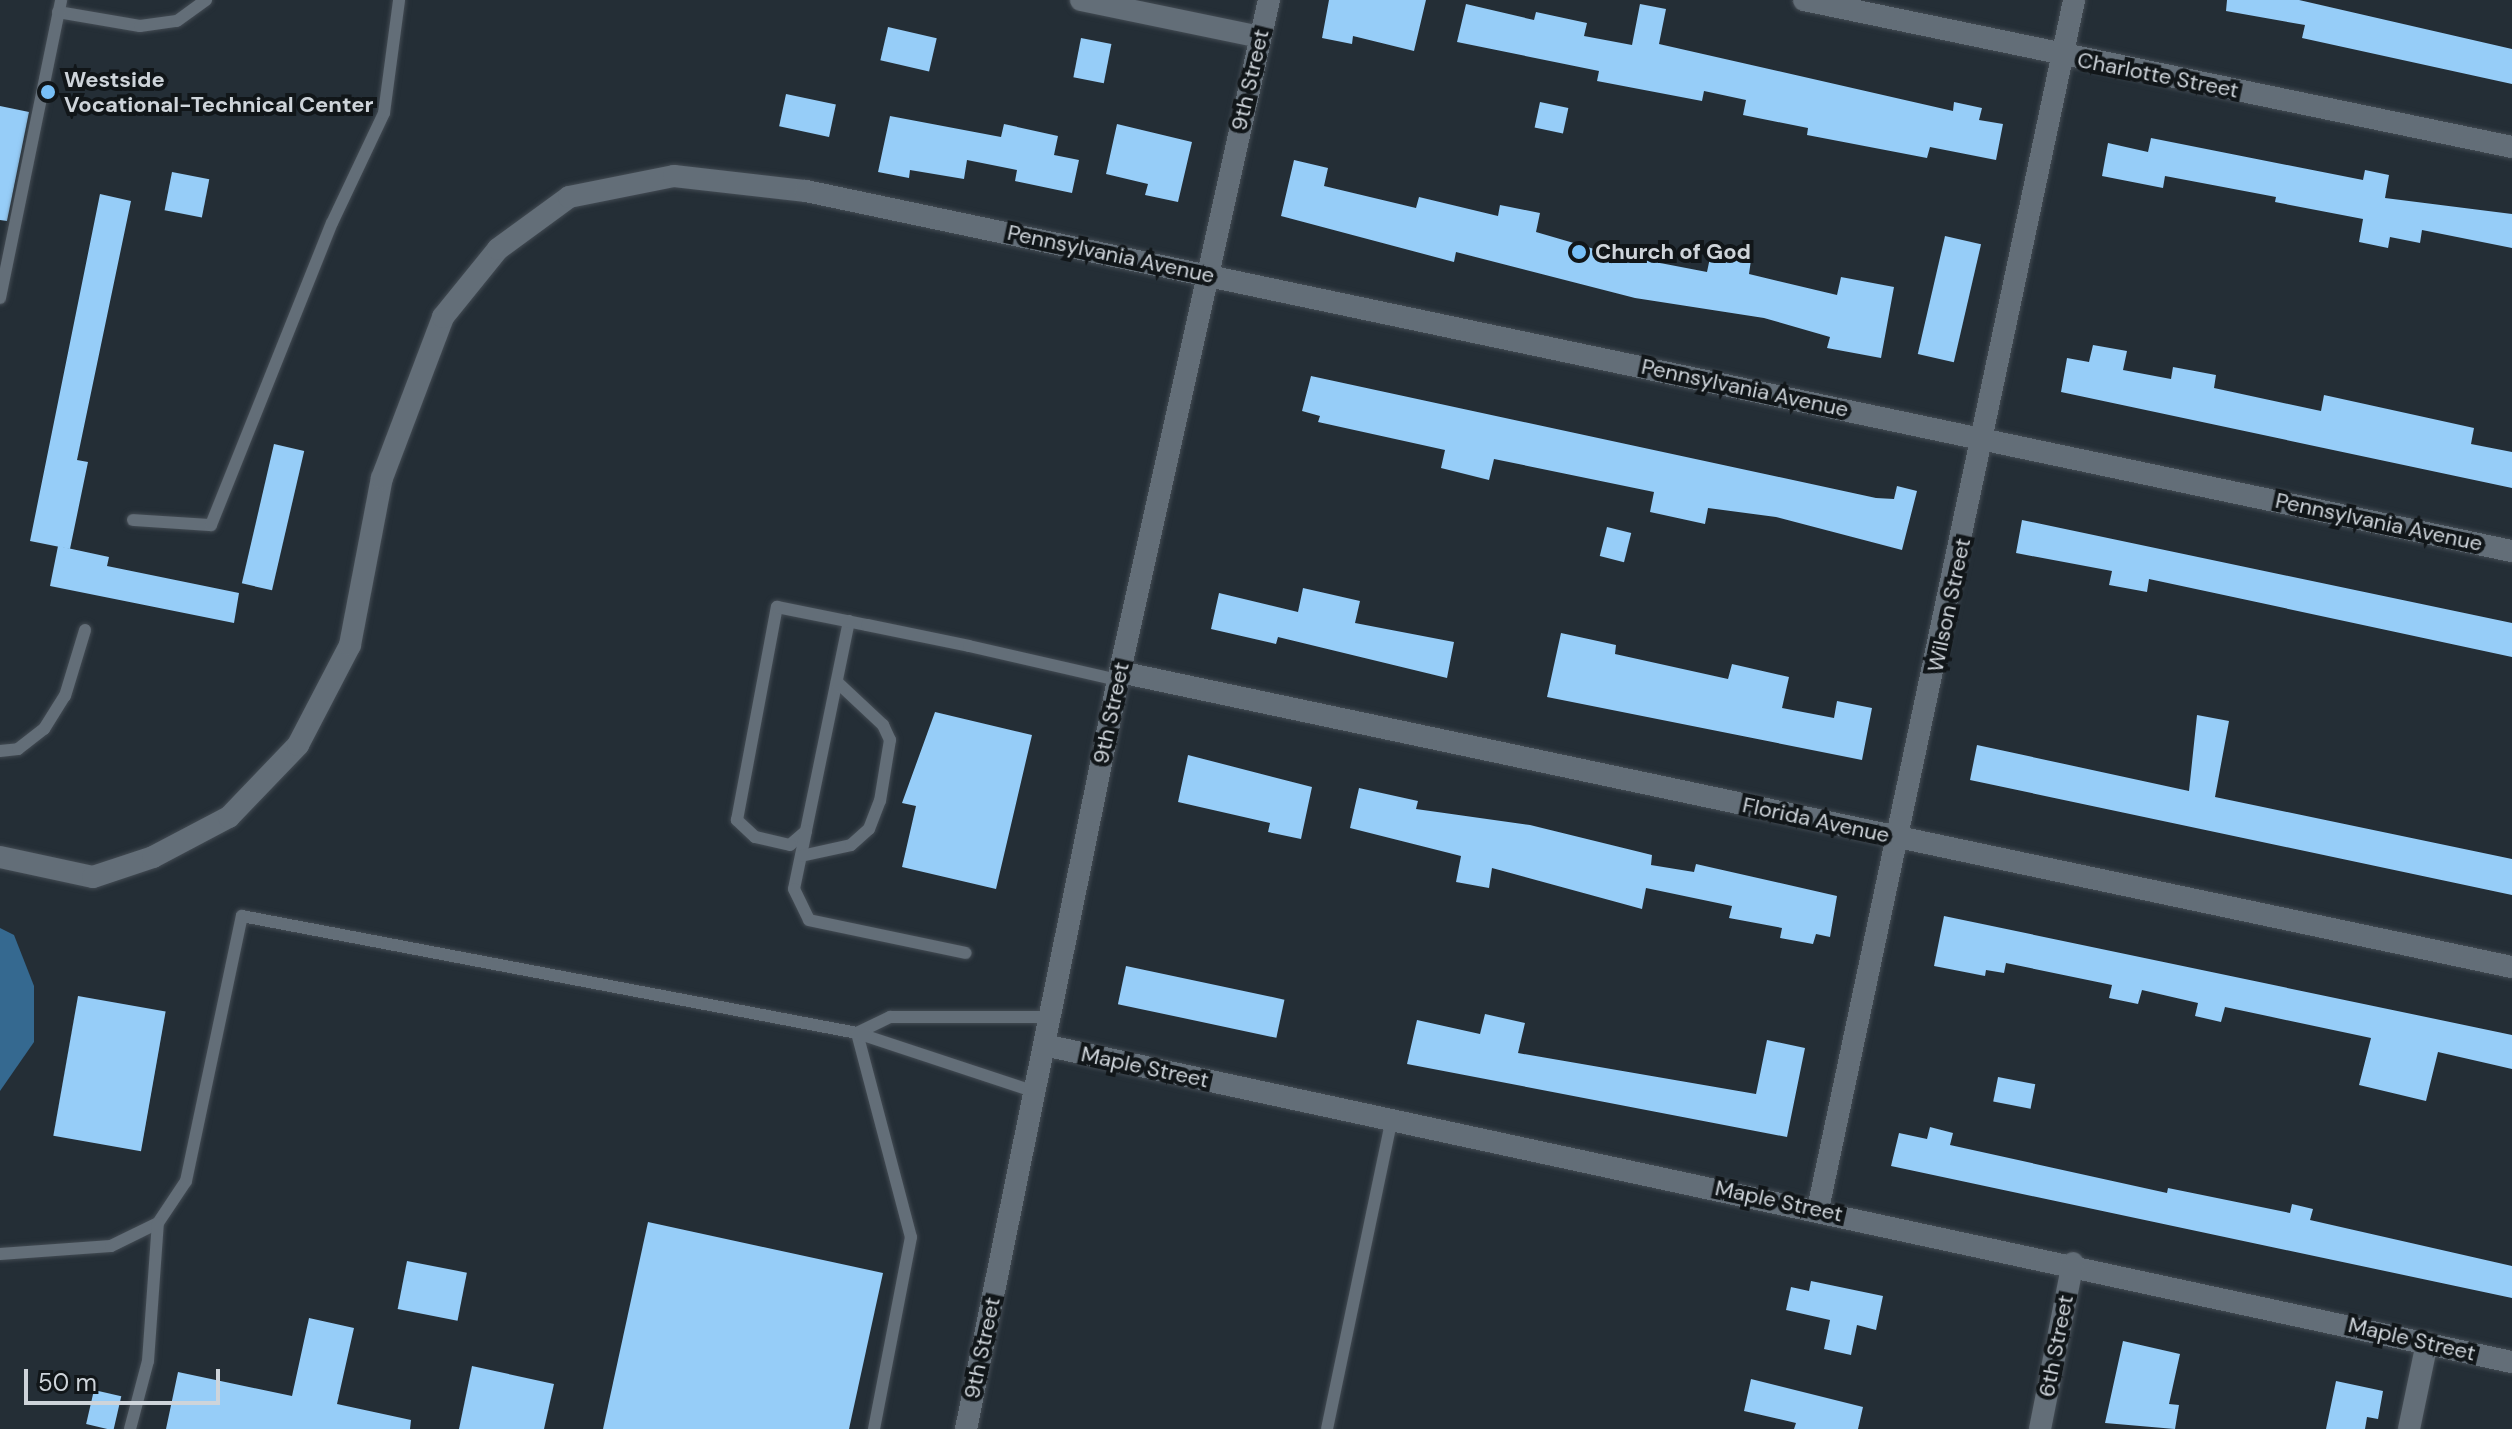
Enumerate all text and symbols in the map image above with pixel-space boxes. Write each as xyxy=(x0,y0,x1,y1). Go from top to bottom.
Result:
street label: 9th Street xyxy=(1226,27,1274,133)
street label: Charlotte Street xyxy=(2075,46,2241,104)
place label: Westside Vocational-Technical Center xyxy=(64,66,373,118)
marker: Westside Vocational-Technical Center xyxy=(39,83,57,101)
street label: Pennsylvania Avenue xyxy=(1005,219,1217,289)
place label: Church of God xyxy=(1595,239,1751,265)
marker: Church of God xyxy=(1570,243,1588,261)
street label: Pennsylvania Avenue xyxy=(1639,353,1851,423)
street label: Pennsylvania Avenue xyxy=(2273,487,2485,557)
street label: Wilson Street xyxy=(1922,536,1976,674)
street label: 9th Street xyxy=(1087,660,1135,766)
street label: Florida Avenue xyxy=(1740,792,1892,848)
street label: Maple Street xyxy=(1079,1041,1211,1093)
street label: Maple Street xyxy=(1713,1175,1845,1227)
street label: 6th Street xyxy=(2033,1293,2079,1399)
street label: 9th Street xyxy=(958,1295,1006,1401)
street label: Maple Street xyxy=(2346,1312,2478,1366)
scale bar xyxy=(28,1353,224,1403)
text: 50 m xyxy=(38,1367,97,1398)

